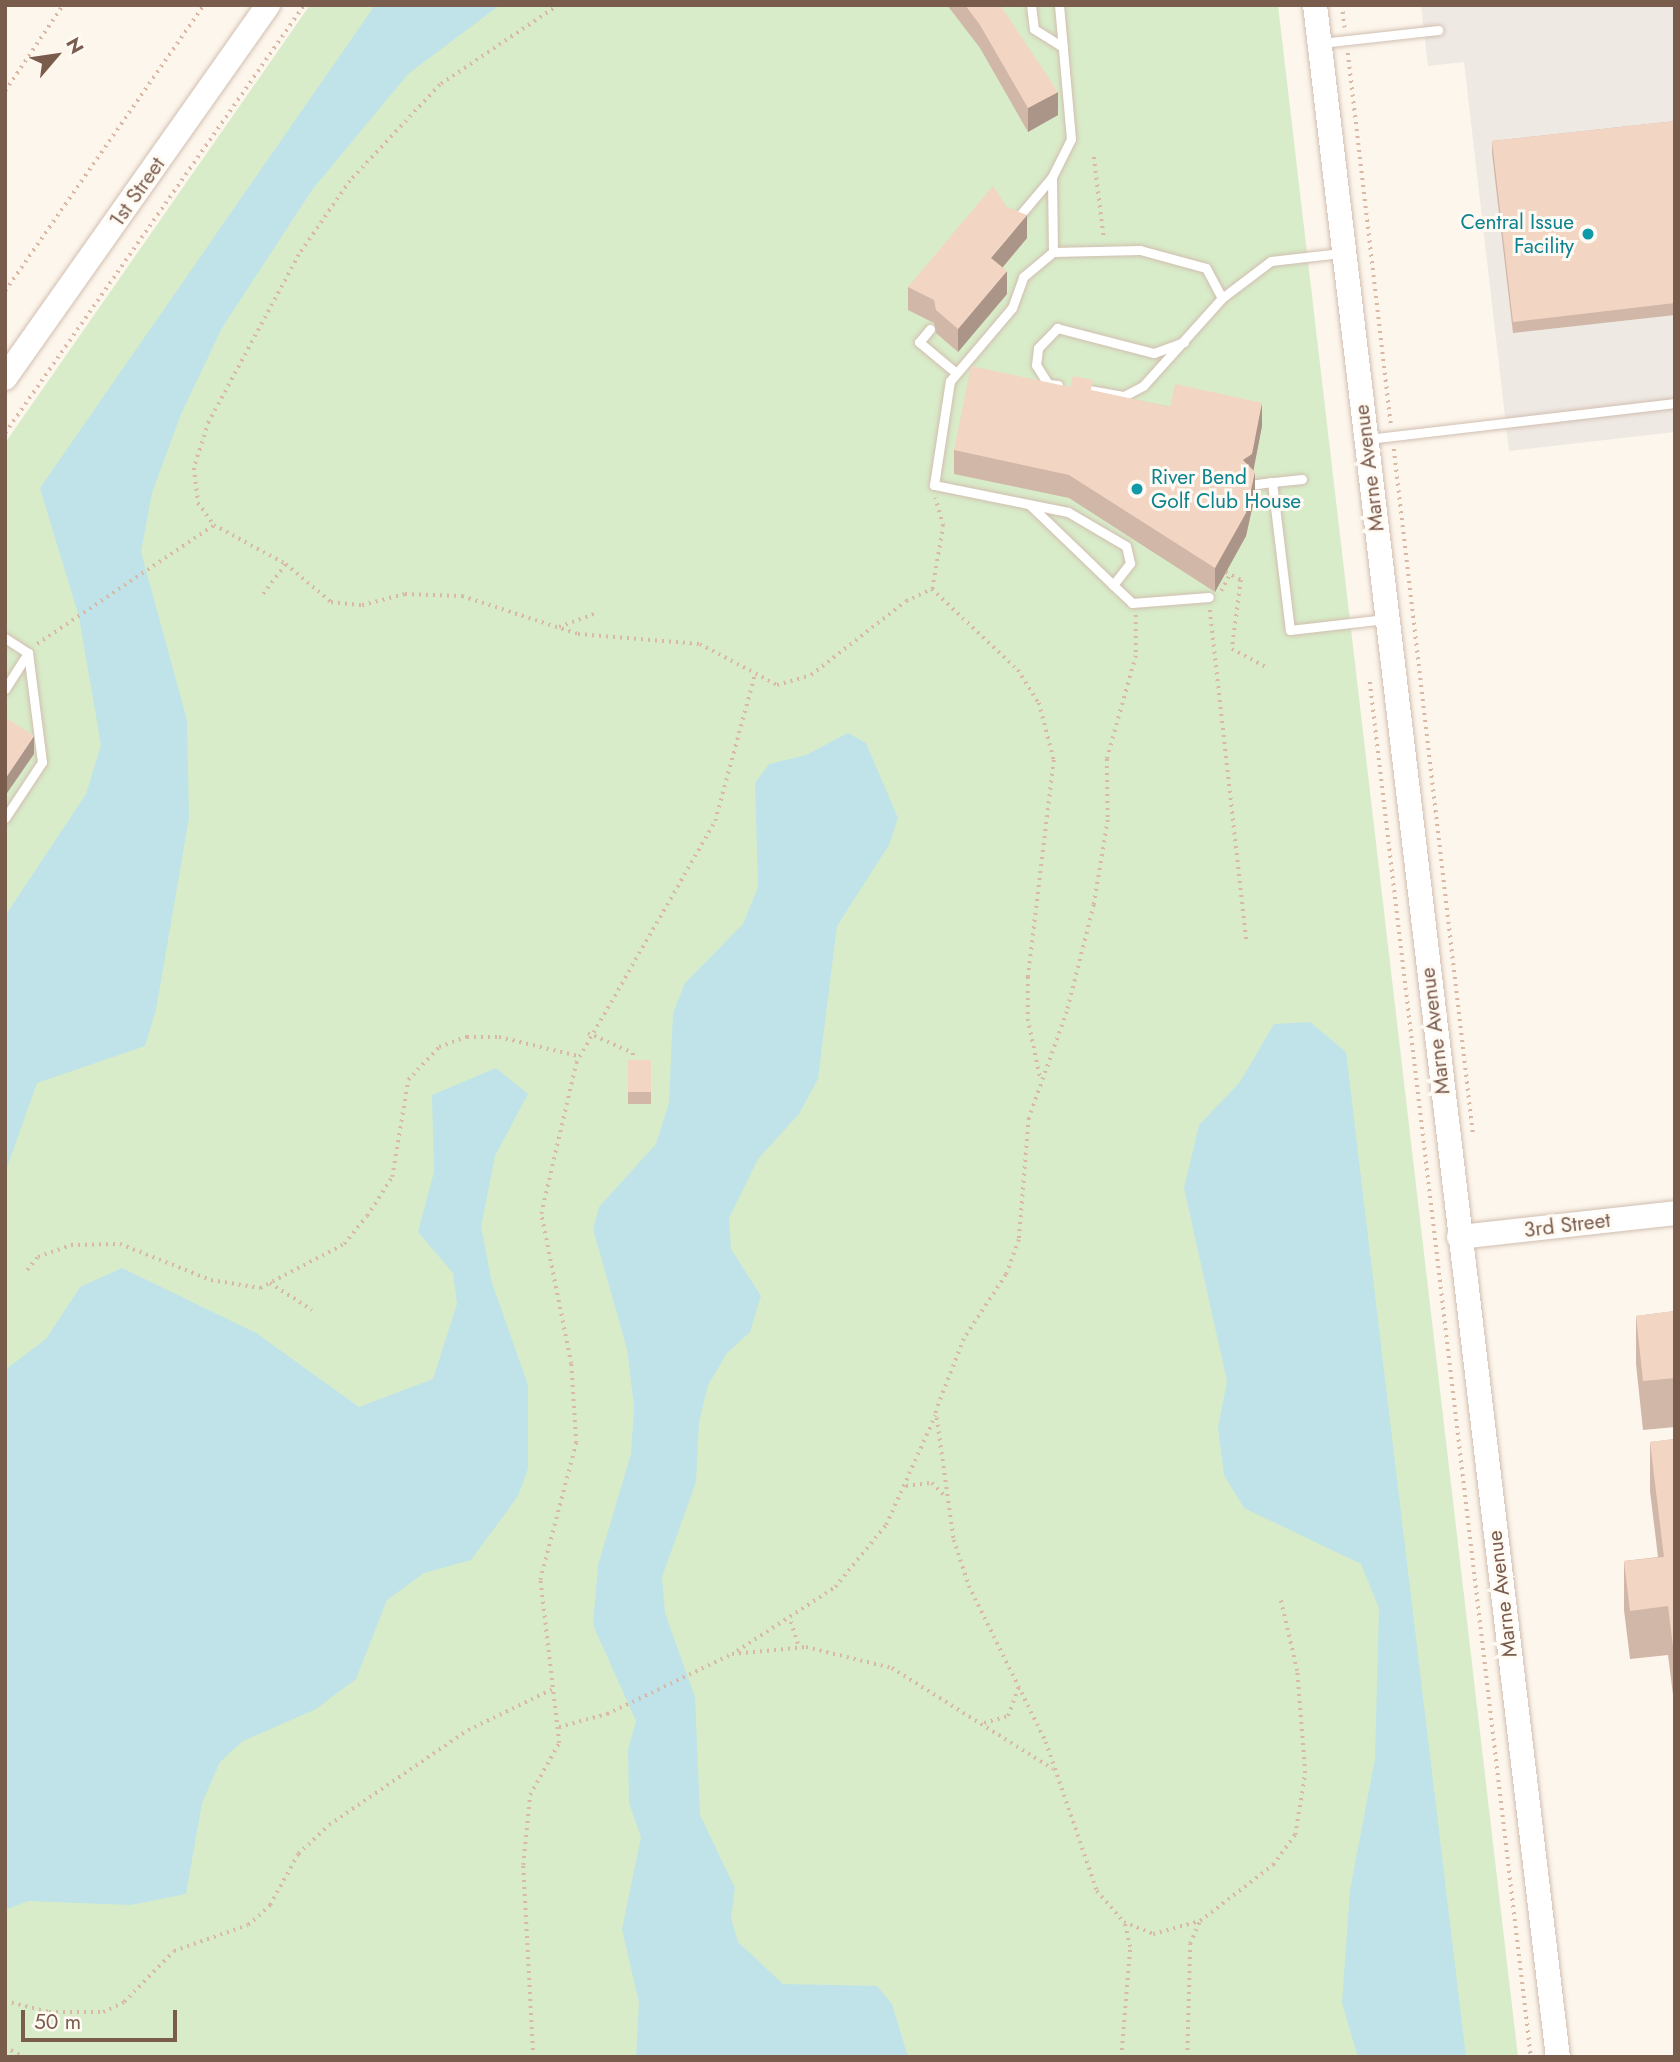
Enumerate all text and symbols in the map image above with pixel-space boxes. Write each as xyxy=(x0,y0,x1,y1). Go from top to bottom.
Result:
north arrow xyxy=(21,21,91,91)
text: N xyxy=(59,32,90,59)
street label: 1st Street xyxy=(104,152,170,232)
place label: Central Issue Facility xyxy=(1460,209,1574,259)
marker: Central Issue Facility xyxy=(1580,226,1596,242)
street label: Marne Avenue xyxy=(1349,403,1389,533)
place label: River Bend Golf Club House xyxy=(1151,464,1301,514)
marker: River Bend Golf Club House xyxy=(1129,481,1145,497)
street label: Marne Avenue xyxy=(1415,966,1455,1096)
street label: 3rd Street xyxy=(1522,1207,1612,1243)
street label: Marne Avenue xyxy=(1482,1529,1522,1659)
scale bar xyxy=(24,1996,180,2040)
text: 50 m xyxy=(34,2007,81,2037)

